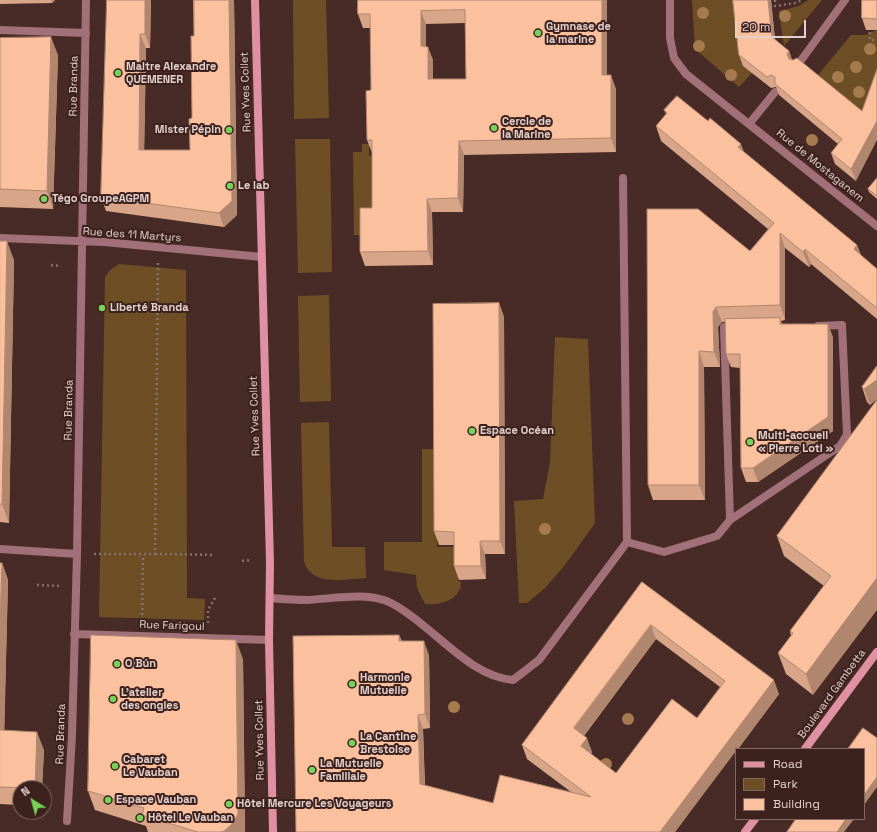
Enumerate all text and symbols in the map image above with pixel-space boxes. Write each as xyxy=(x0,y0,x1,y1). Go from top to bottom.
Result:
scale bar xyxy=(737,12,808,38)
text: 20 m xyxy=(742,19,770,35)
place label: Gymnase de la marine xyxy=(546,20,611,46)
marker: Gymnase de la marine xyxy=(533,28,543,38)
street label: Rue Yves Collet xyxy=(238,52,254,132)
street label: Rue Branda xyxy=(67,56,81,116)
place label: Maitre Alexandre QUEMENER xyxy=(126,60,216,86)
marker: Maitre Alexandre QUEMENER xyxy=(113,68,123,78)
place label: Cercle de la Marine xyxy=(502,115,551,141)
place label: Mister Pépin xyxy=(155,123,221,137)
marker: Cercle de la Marine xyxy=(489,123,499,133)
marker: Mister Pépin xyxy=(224,125,234,135)
street label: Rue de Mostaganem xyxy=(774,127,866,205)
place label: Le lab xyxy=(238,179,269,193)
marker: Le lab xyxy=(225,181,235,191)
place label: Tégo GroupeAGPM xyxy=(52,192,149,206)
marker: Tégo GroupeAGPM xyxy=(39,194,49,204)
street label: Rue des 11 Martyrs xyxy=(82,225,182,245)
place label: Liberté Branda xyxy=(110,301,189,315)
marker: Liberté Branda xyxy=(97,303,107,313)
street label: Rue Yves Collet xyxy=(247,376,263,456)
street label: Rue Branda xyxy=(62,380,76,440)
place label: Espace Océan xyxy=(480,424,554,438)
marker: Espace Océan xyxy=(467,426,477,436)
place label: Multi-accueil « Pierre Loti » xyxy=(758,429,833,455)
marker: Multi-accueil « Pierre Loti » xyxy=(745,437,755,447)
street label: Rue Farigoul xyxy=(139,618,205,634)
street label: Boulevard Gambetta xyxy=(795,647,869,741)
place label: O Bún xyxy=(125,657,156,671)
marker: O Bún xyxy=(112,659,122,669)
place label: Harmonie Mutuelle xyxy=(360,671,410,697)
marker: Harmonie Mutuelle xyxy=(347,679,357,689)
place label: L'atelier des ongles xyxy=(121,686,178,712)
marker: L'atelier des ongles xyxy=(108,694,118,704)
street label: Rue Yves Collet xyxy=(253,700,267,780)
street label: Rue Branda xyxy=(53,703,69,765)
place label: La Cantine Brestoise xyxy=(360,730,416,756)
marker: La Cantine Brestoise xyxy=(347,738,357,748)
legend xyxy=(735,748,865,820)
place label: Cabaret Le Vauban xyxy=(123,753,178,779)
text: Road xyxy=(773,756,802,772)
place label: La Mutuelle Familiale xyxy=(320,757,382,783)
marker: Cabaret Le Vauban xyxy=(110,761,120,771)
marker: La Mutuelle Familiale xyxy=(307,765,317,775)
text: Park xyxy=(773,776,798,792)
north arrow xyxy=(12,780,52,820)
text: N xyxy=(18,783,33,799)
place label: Espace Vauban xyxy=(116,793,196,807)
marker: Espace Vauban xyxy=(103,795,113,805)
text: Building xyxy=(773,796,820,812)
place label: Hôtel Mercure Les Voyageurs xyxy=(237,797,392,811)
marker: Hôtel Mercure Les Voyageurs xyxy=(224,799,234,809)
place label: Hôtel Le Vauban xyxy=(148,811,233,825)
marker: Hôtel Le Vauban xyxy=(135,813,145,823)

